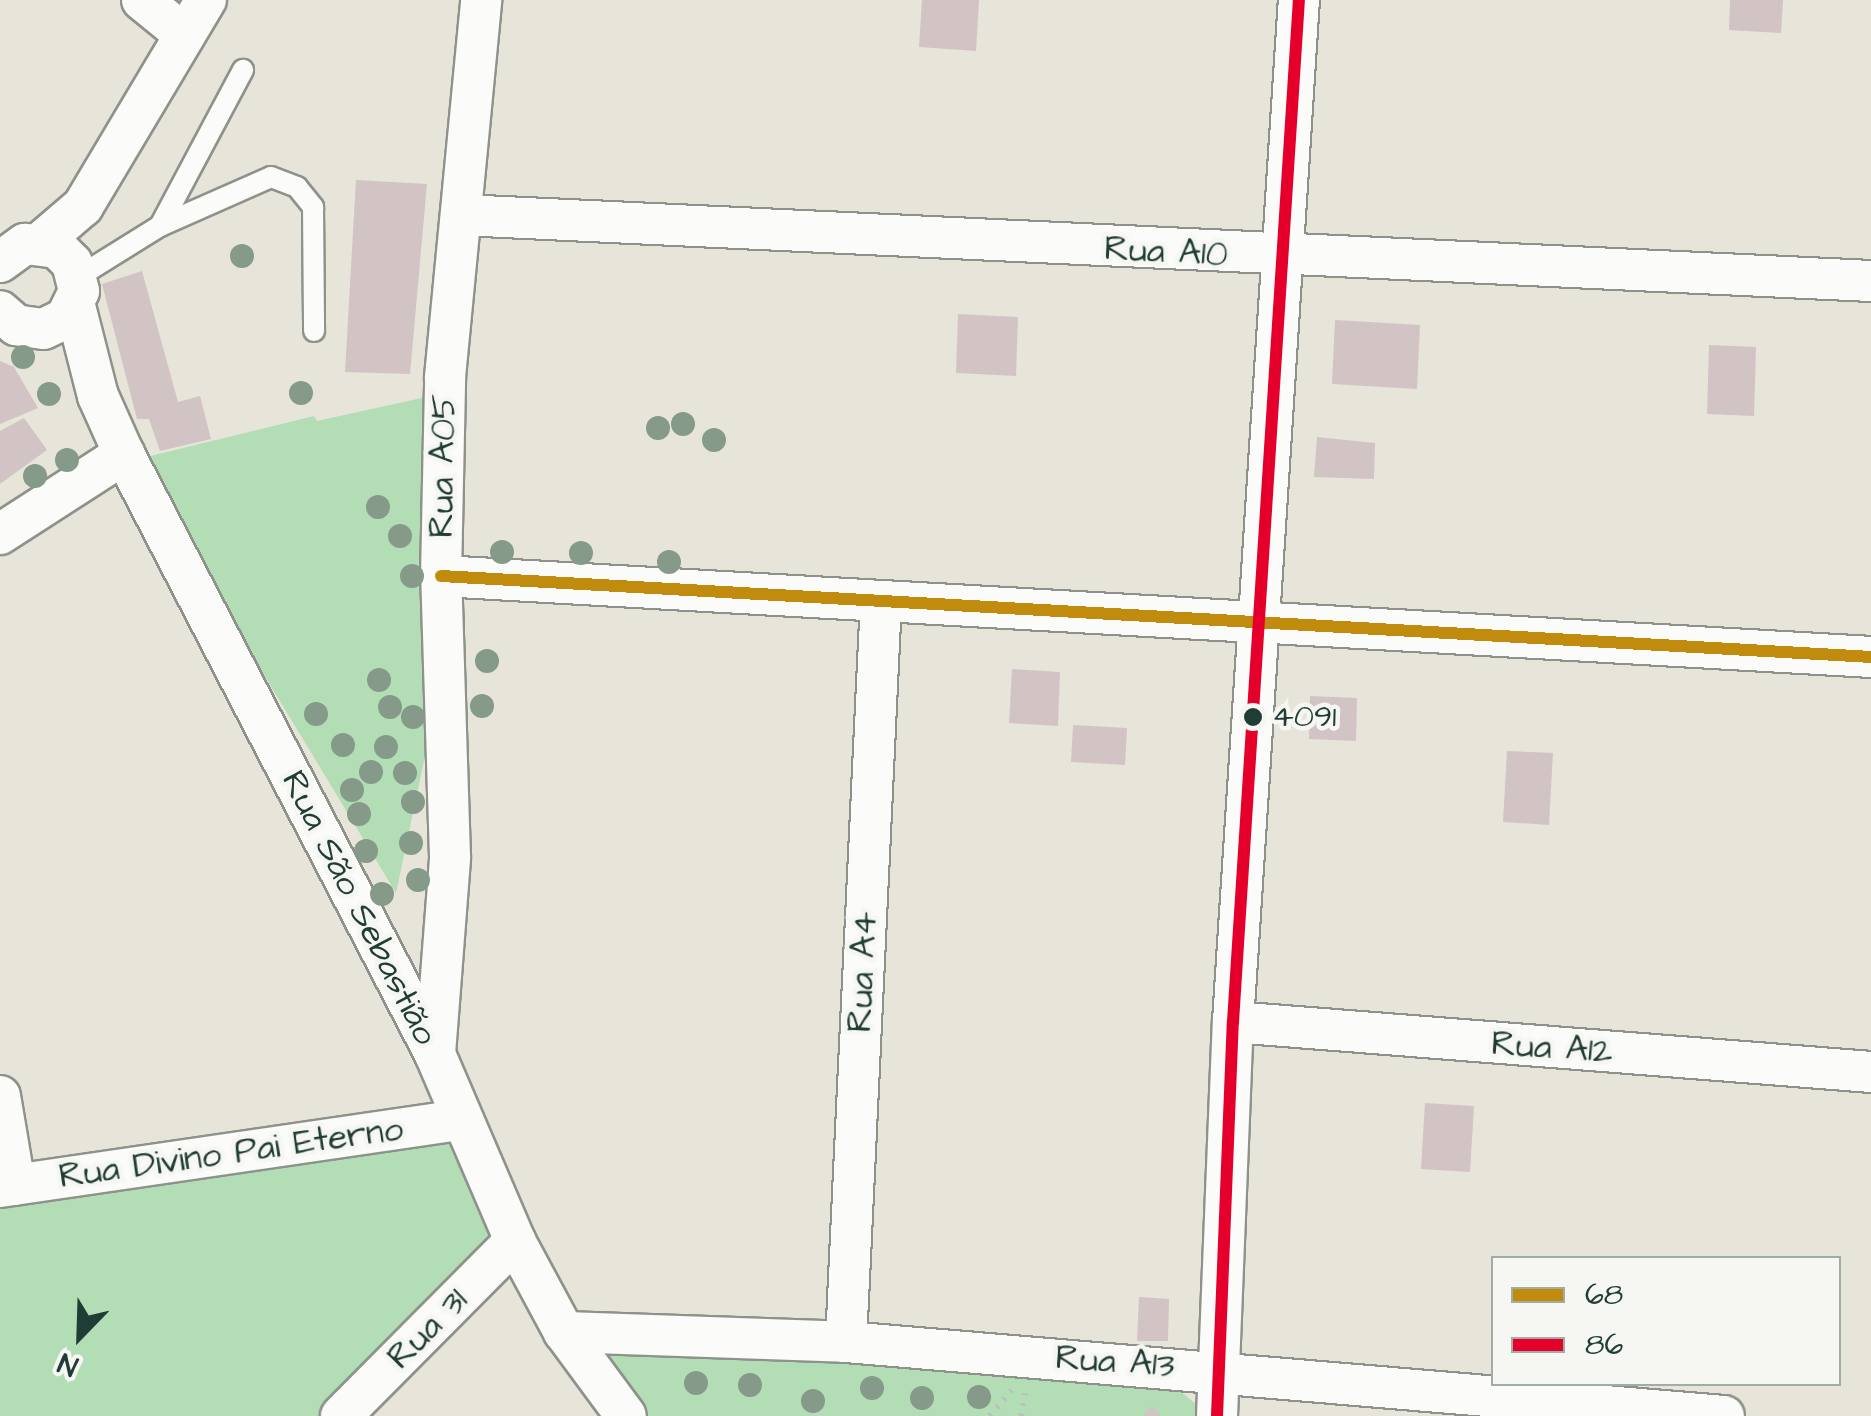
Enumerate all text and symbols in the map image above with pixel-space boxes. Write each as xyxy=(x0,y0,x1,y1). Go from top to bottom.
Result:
street label: Rua A10 xyxy=(1103,228,1229,276)
street label: Rua A05 xyxy=(421,394,465,538)
place label: 4091 xyxy=(1272,698,1336,736)
marker: 4091 xyxy=(1243,707,1263,727)
street label: Rua São Sebastião xyxy=(272,764,446,1052)
street label: Rua A4 xyxy=(839,911,887,1033)
street label: Rua A12 xyxy=(1490,1023,1614,1073)
street label: Rua Divino Pai Eterno xyxy=(56,1108,406,1198)
legend xyxy=(1491,1256,1841,1386)
text: 68 xyxy=(1585,1274,1623,1316)
street label: Rua 31 xyxy=(379,1280,477,1378)
north arrow xyxy=(30,1286,130,1386)
text: 86 xyxy=(1585,1324,1623,1366)
street label: Rua A13 xyxy=(1054,1337,1176,1387)
text: N xyxy=(52,1343,84,1385)

